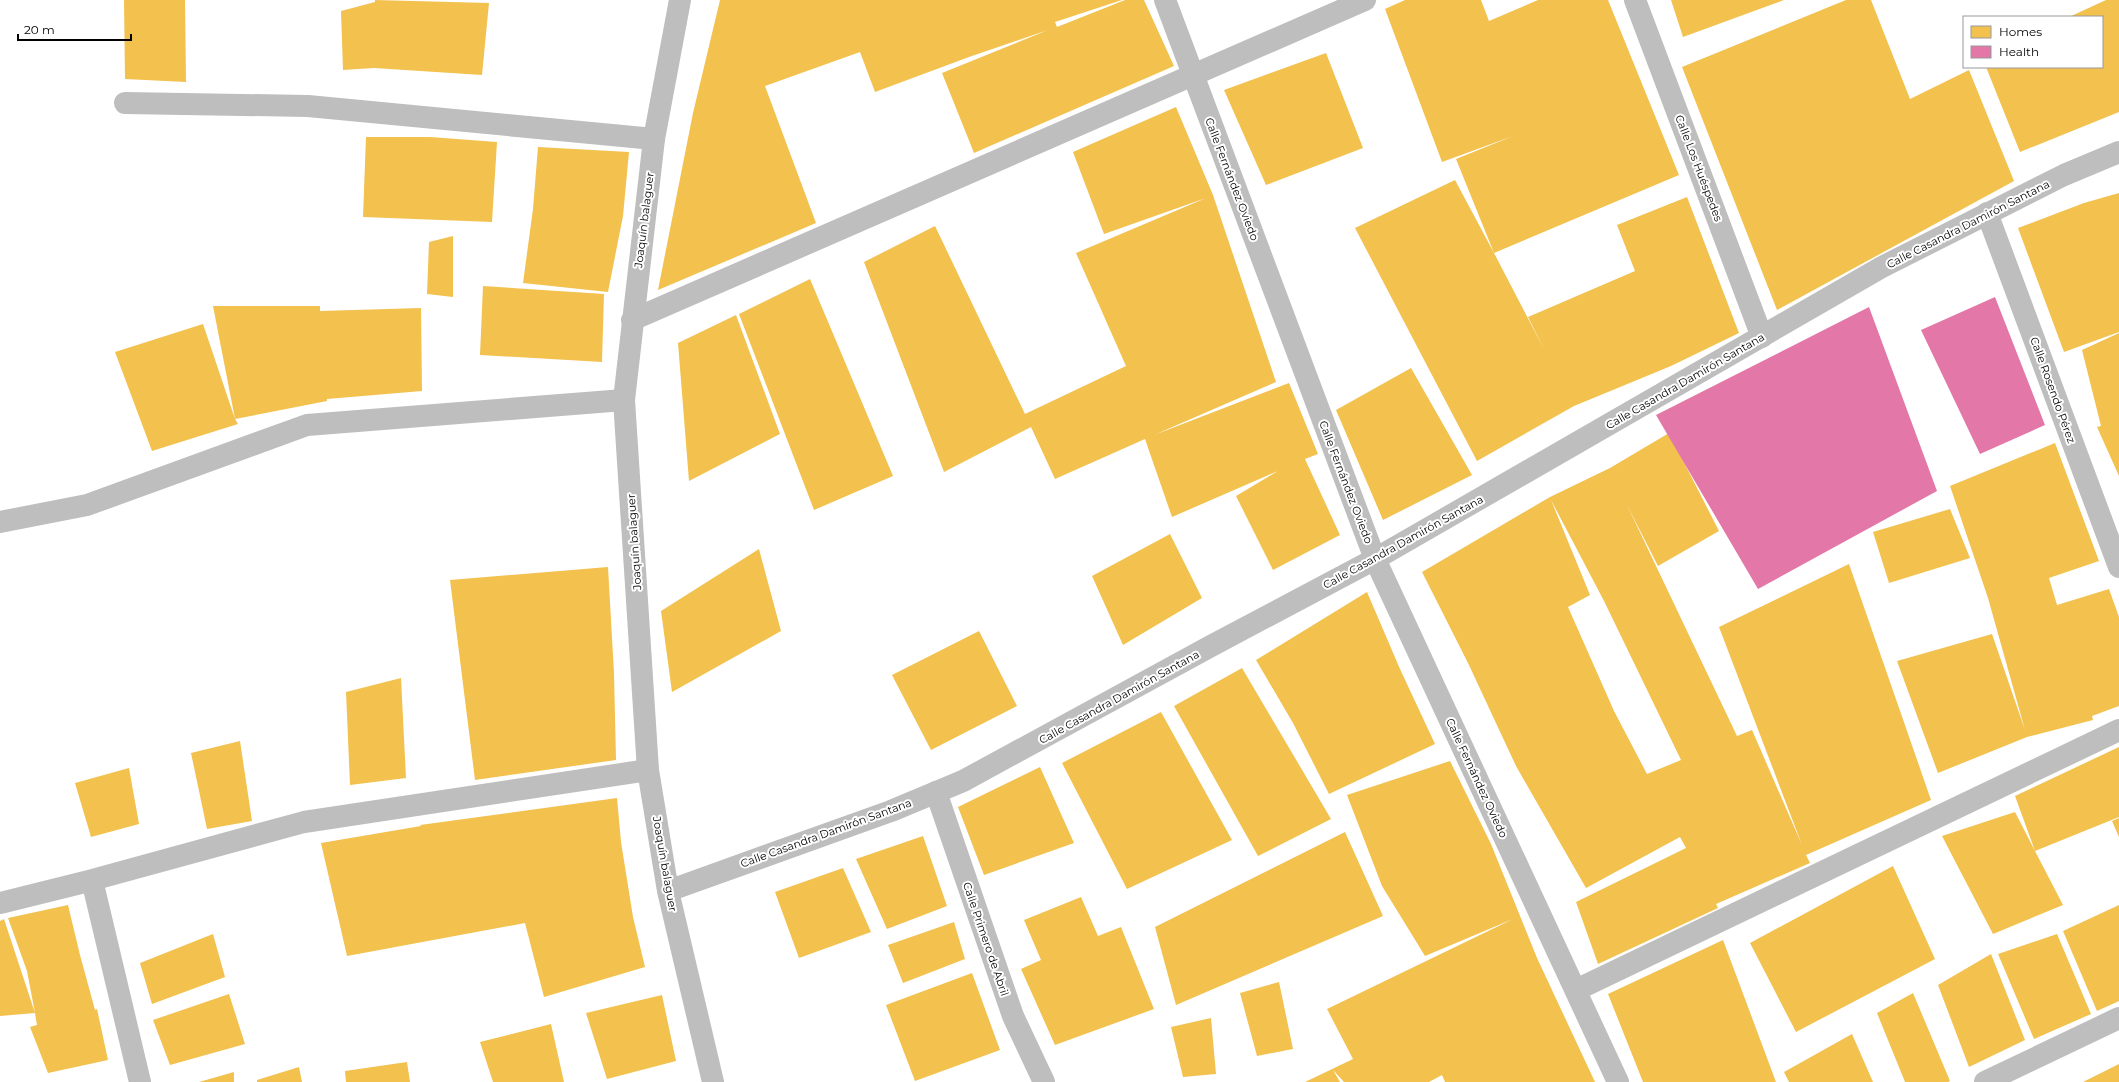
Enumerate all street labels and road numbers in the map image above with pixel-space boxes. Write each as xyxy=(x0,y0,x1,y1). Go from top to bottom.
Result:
street label: Calle Los Huéspedes xyxy=(1672,113,1726,224)
street label: Calle Fernández Oviedo xyxy=(1202,116,1262,242)
street label: Joaquín balaguer xyxy=(631,171,657,270)
street label: Calle Casandra Damirón Santana xyxy=(1884,177,2052,271)
street label: Calle Casandra Damirón Santana xyxy=(1603,330,1767,432)
street label: Calle Rosendo Pérez xyxy=(2027,335,2079,445)
street label: Calle Fernández Oviedo xyxy=(1316,419,1376,545)
street label: Calle Casandra Damirón Santana xyxy=(1320,492,1486,592)
street label: Joaquín balaguer xyxy=(624,493,644,592)
street label: Calle Casandra Damirón Santana xyxy=(1036,647,1202,747)
street label: Calle Fernández Oviedo xyxy=(1443,716,1511,840)
street label: Calle Casandra Damirón Santana xyxy=(739,795,913,871)
street label: Joaquín balaguer xyxy=(650,814,680,913)
street label: Calle Primero de Abril xyxy=(960,880,1012,998)

